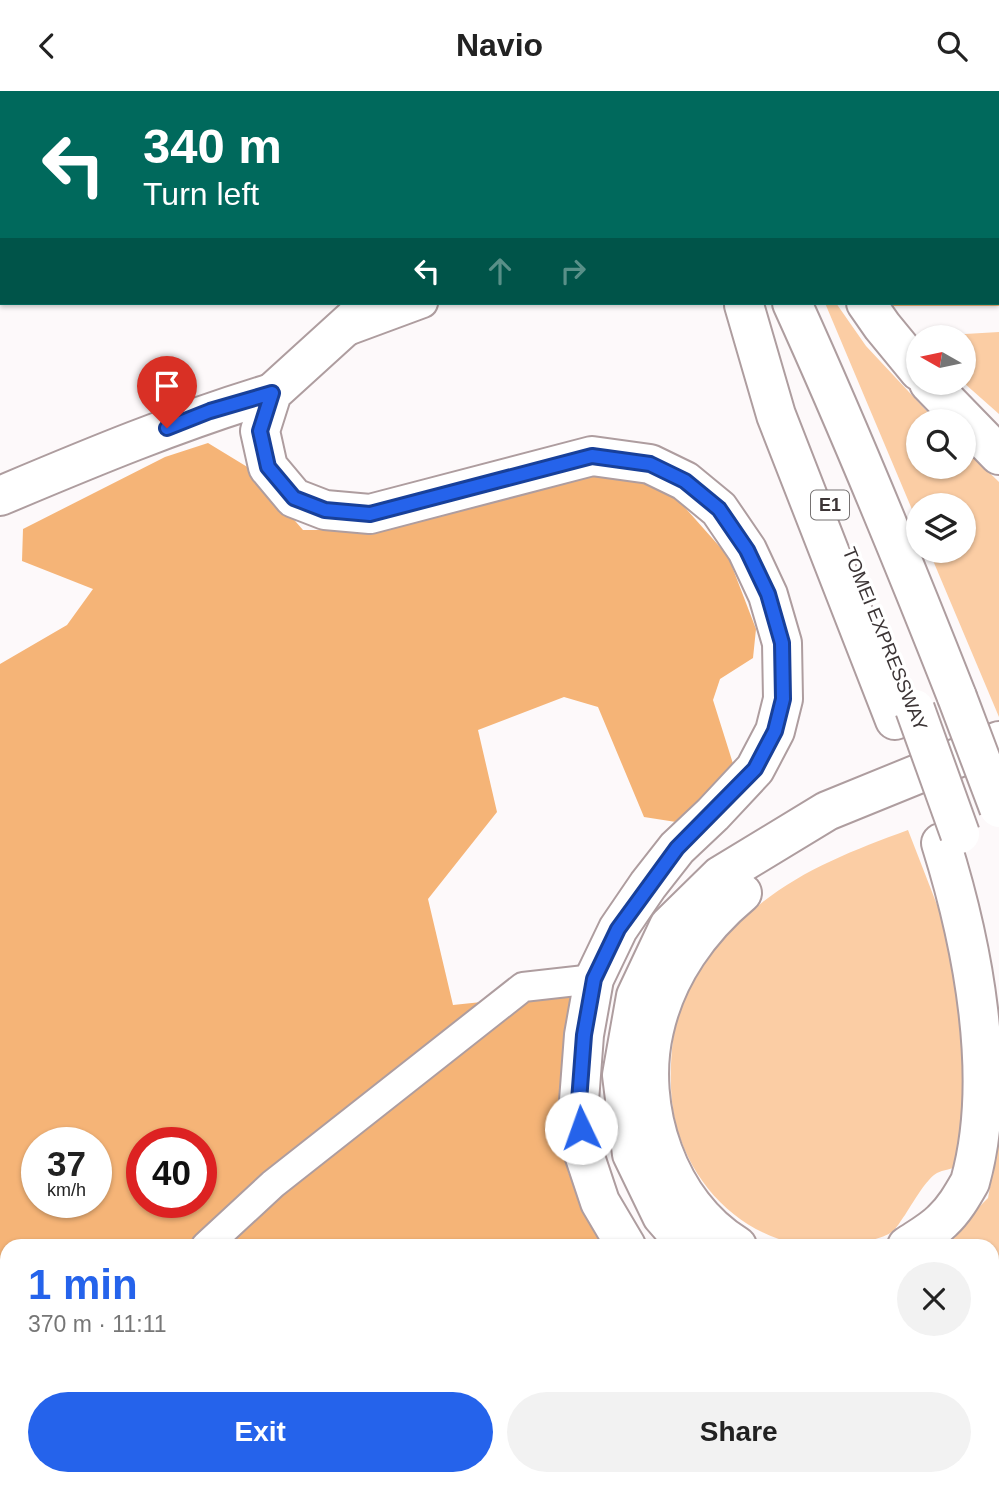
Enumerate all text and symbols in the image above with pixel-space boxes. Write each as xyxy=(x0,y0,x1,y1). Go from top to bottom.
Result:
icon: back xyxy=(28,27,66,65)
text: Navio xyxy=(456,27,543,63)
icon: search xyxy=(933,27,971,65)
icon: left xyxy=(28,119,119,210)
text: 340 m xyxy=(143,119,282,173)
text: Turn left xyxy=(143,176,259,212)
icon: left xyxy=(408,252,446,290)
icon: ahead xyxy=(481,252,519,290)
icon: right xyxy=(554,252,592,290)
north arrow xyxy=(906,325,976,395)
map controls xyxy=(906,325,976,563)
pin xyxy=(137,356,197,428)
icon: arrive xyxy=(148,367,186,405)
button: search xyxy=(906,409,976,479)
road number: E1 xyxy=(811,491,849,519)
button: layers xyxy=(906,493,976,563)
street label: TOMEI EXPRESSWAY xyxy=(839,544,932,734)
position arrow xyxy=(544,1091,618,1165)
speed limit sign: 40 xyxy=(126,1127,217,1218)
text: 37 xyxy=(47,1144,86,1183)
text: km/h xyxy=(47,1180,86,1200)
text: 1 min xyxy=(28,1261,138,1308)
button: close xyxy=(897,1262,971,1336)
text: 370 m · 11:11 xyxy=(28,1311,167,1337)
button: Exit xyxy=(28,1392,493,1472)
button: Share xyxy=(507,1392,971,1472)

